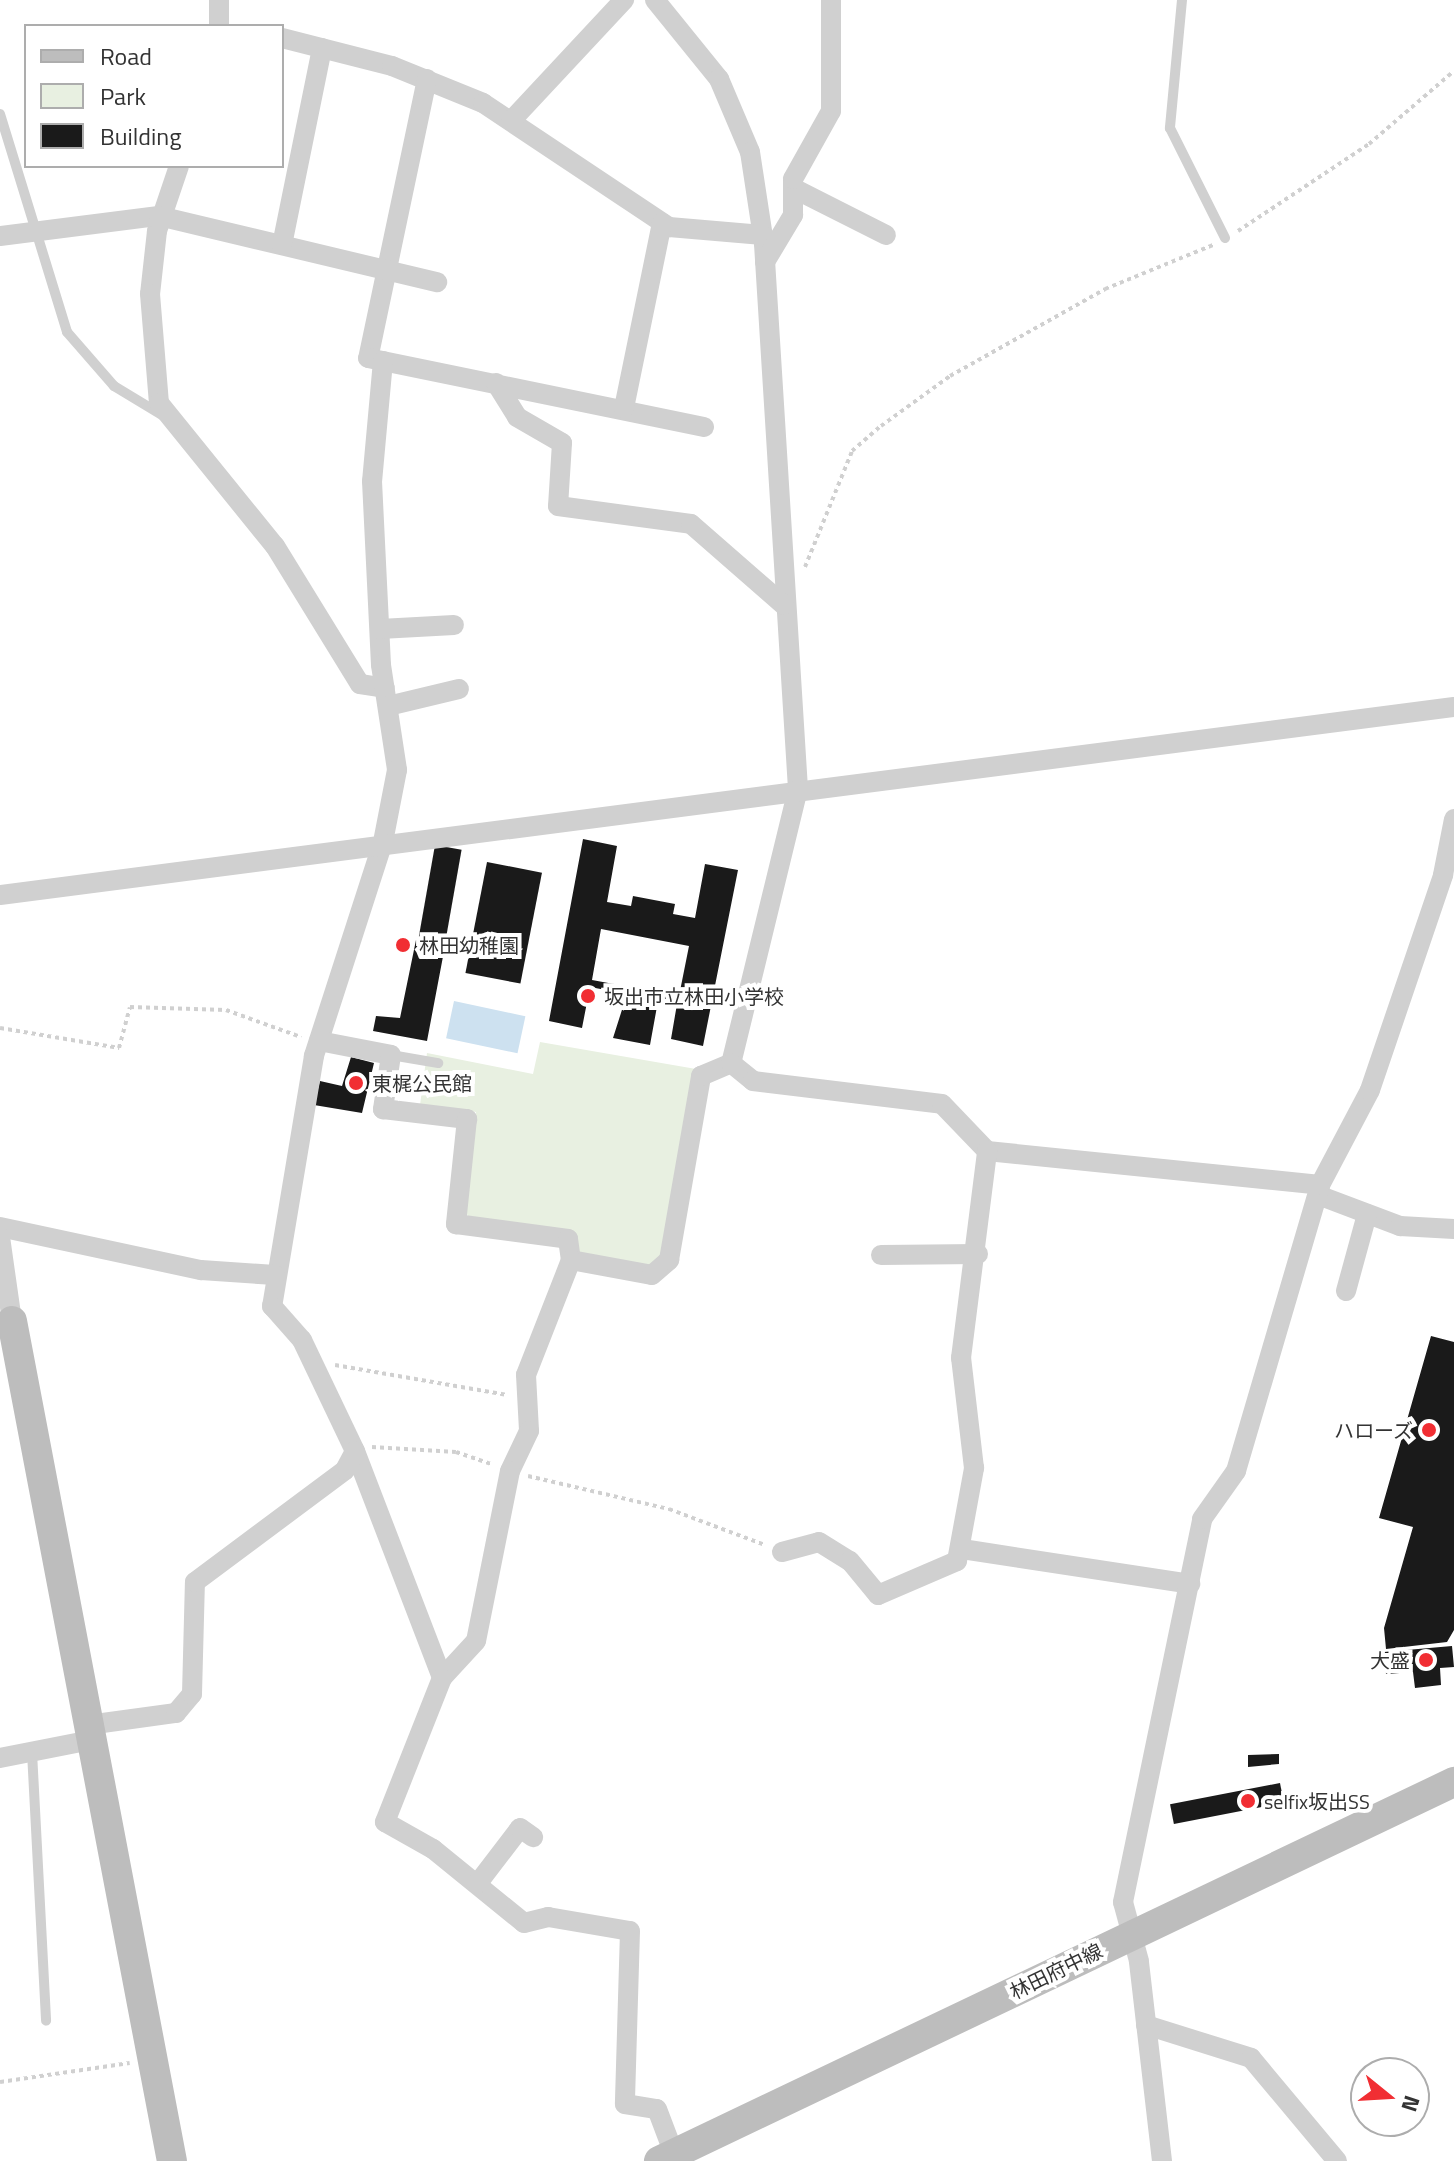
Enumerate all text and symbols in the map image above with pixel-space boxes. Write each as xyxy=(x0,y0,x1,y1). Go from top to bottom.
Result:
legend xyxy=(24,24,284,168)
text: Road xyxy=(100,38,152,74)
text: Park xyxy=(100,78,146,114)
text: Building xyxy=(100,118,182,154)
place label: 林田幼稚園 xyxy=(419,933,519,957)
marker: 林田幼稚園 xyxy=(394,936,412,954)
place label: 坂出市立林田小学校 xyxy=(604,984,784,1008)
marker: 坂出市立林田小学校 xyxy=(579,987,597,1005)
place label: 東梶公民館 xyxy=(372,1071,472,1095)
marker: 東梶公民館 xyxy=(347,1074,365,1092)
place label: ハローズ xyxy=(1333,1418,1413,1442)
marker: ハローズ xyxy=(1420,1421,1438,1439)
place label: 大盛 xyxy=(1370,1648,1410,1672)
marker: 大盛 xyxy=(1417,1651,1435,1669)
place label: selfix坂出SS xyxy=(1264,1789,1370,1813)
marker: selfix坂出SS xyxy=(1239,1792,1257,1810)
street label: 林田府中線 xyxy=(1006,1938,1106,2004)
north arrow xyxy=(1350,2057,1430,2137)
text: N xyxy=(1392,2091,1429,2116)

